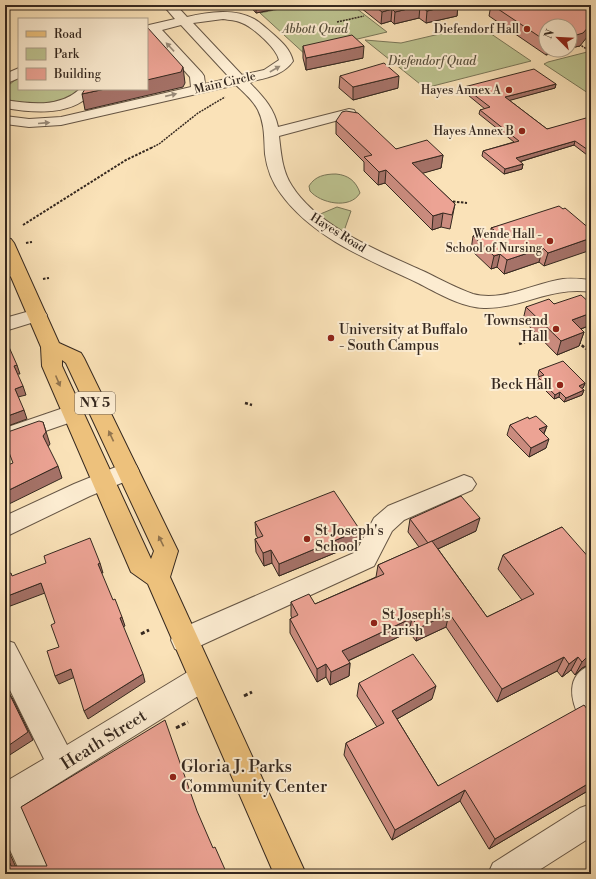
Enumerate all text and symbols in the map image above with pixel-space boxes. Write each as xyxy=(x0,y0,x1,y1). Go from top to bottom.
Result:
legend xyxy=(18,18,148,90)
north arrow xyxy=(538,18,578,58)
park label: Abbott Quad xyxy=(280,22,349,37)
place label: Diefendorf Hall xyxy=(434,22,519,37)
marker: Diefendorf Hall xyxy=(522,24,532,34)
text: Road xyxy=(54,27,82,42)
text: N xyxy=(542,27,558,41)
one-way arrow xyxy=(165,42,175,52)
text: Park xyxy=(54,47,80,62)
park label: Diefendorf Quad xyxy=(387,54,477,69)
one-way arrow xyxy=(269,66,281,73)
text: Building xyxy=(53,67,102,82)
street label: Main Circle xyxy=(193,69,257,97)
place label: Hayes Annex A xyxy=(421,83,502,98)
marker: Hayes Annex A xyxy=(504,85,514,95)
one-way arrow xyxy=(165,92,177,98)
one-way arrow xyxy=(38,119,50,126)
place label: Hayes Annex B xyxy=(433,124,514,139)
marker: Hayes Annex B xyxy=(517,126,527,136)
street label: Hayes Road xyxy=(307,210,369,256)
place label: Wende Hall - School of Nursing xyxy=(446,227,543,256)
marker: Wende Hall - School of Nursing xyxy=(545,236,555,246)
place label: Townsend Hall xyxy=(484,312,548,346)
place label: University at Buffalo - South Campus xyxy=(339,321,468,355)
marker: Townsend Hall xyxy=(551,324,561,334)
marker: University at Buffalo - South Campus xyxy=(326,333,336,343)
one-way arrow xyxy=(56,376,62,388)
place label: Beck Hall xyxy=(490,376,552,394)
marker: Beck Hall xyxy=(555,380,565,390)
road number: NY 5 xyxy=(75,392,115,414)
one-way arrow xyxy=(108,431,114,442)
place label: St Joseph's School xyxy=(315,522,384,556)
marker: St Joseph's School xyxy=(302,534,312,544)
one-way arrow xyxy=(158,535,164,547)
place label: St Joseph's Parish xyxy=(382,606,451,640)
marker: St Joseph's Parish xyxy=(369,618,379,628)
street label: Heath Street xyxy=(57,705,151,775)
place label: Gloria J. Parks Community Center xyxy=(181,756,327,798)
marker: Gloria J. Parks Community Center xyxy=(168,772,178,782)

